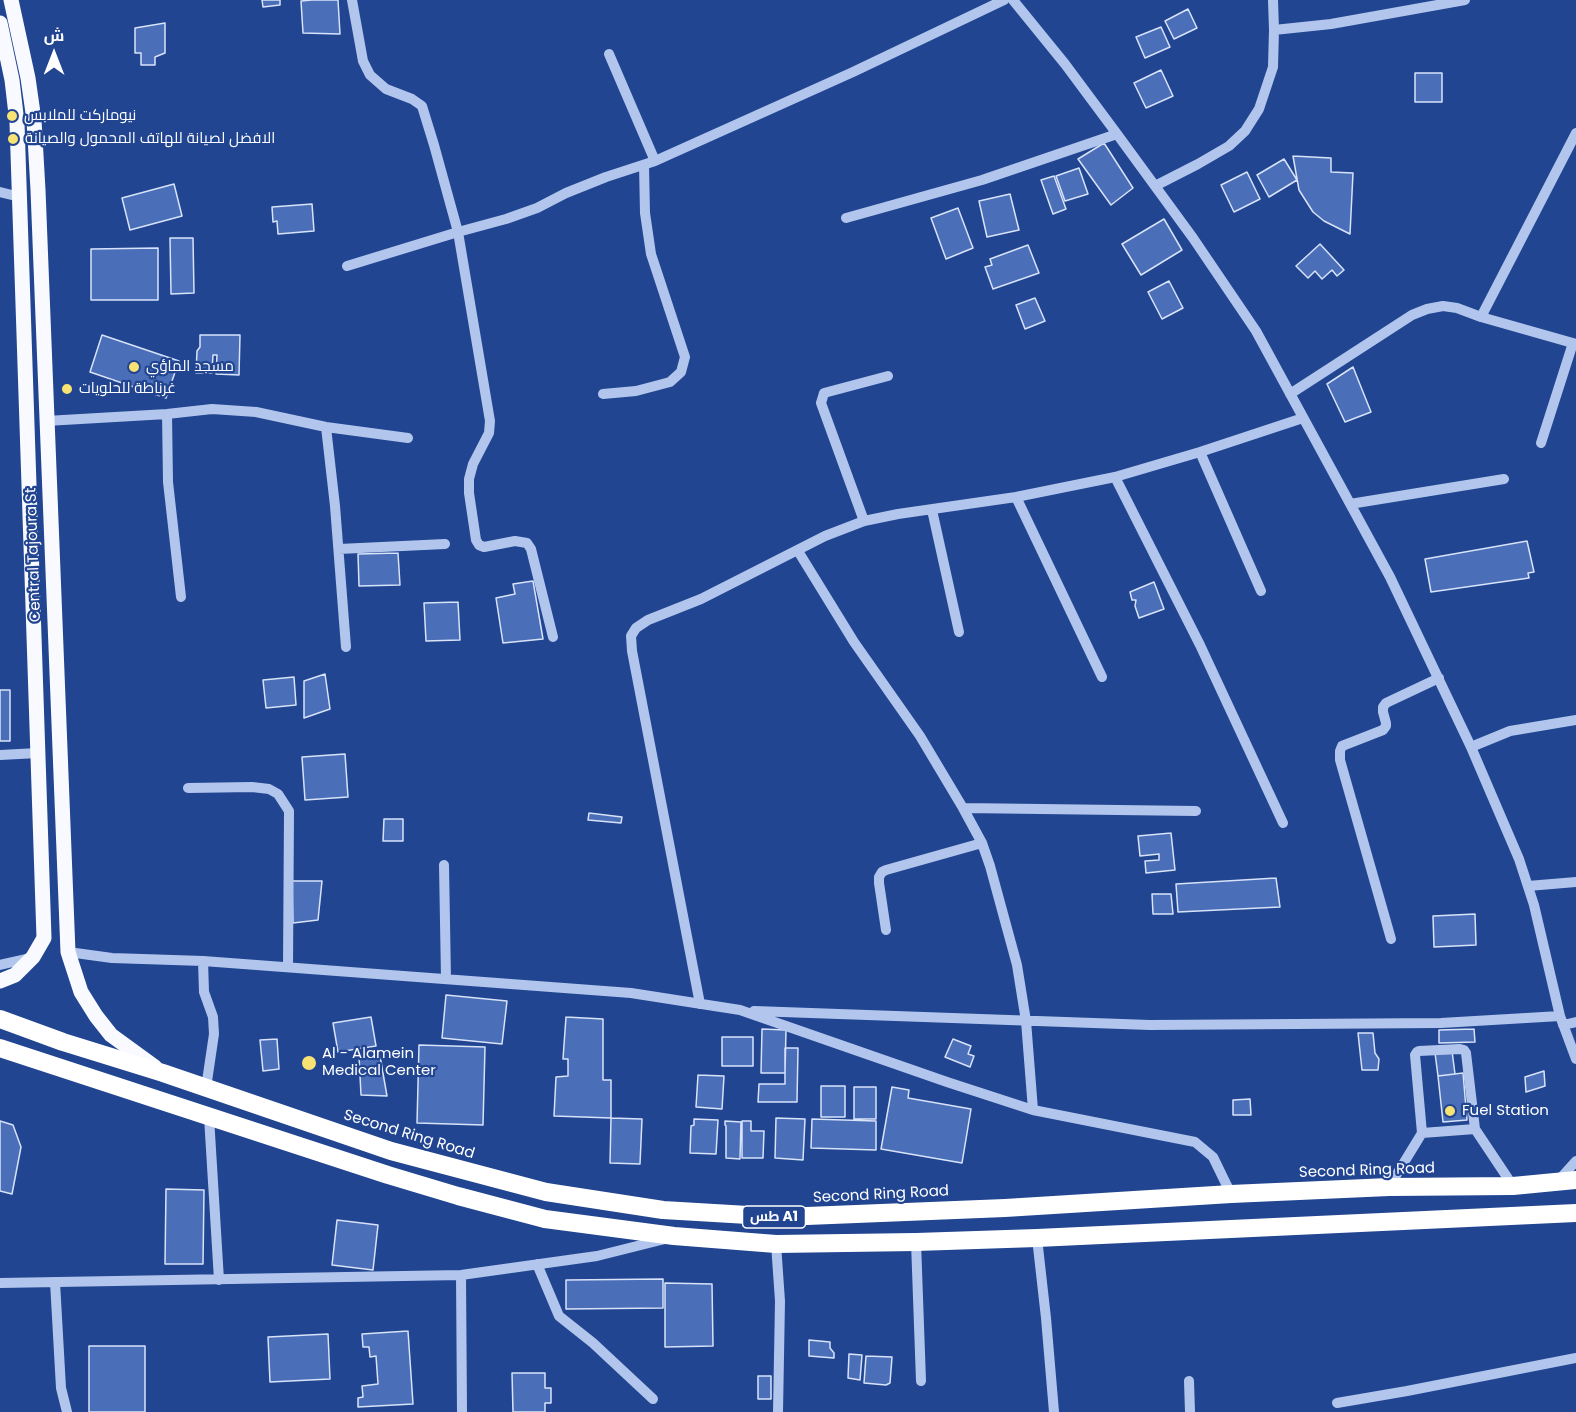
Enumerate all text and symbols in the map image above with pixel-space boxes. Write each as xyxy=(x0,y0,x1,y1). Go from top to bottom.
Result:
north arrow xyxy=(24,24,84,84)
text: ش xyxy=(44,24,64,47)
place label: نيوماركت للملابس xyxy=(24,107,136,125)
marker: نيوماركت للملابس xyxy=(5,109,19,123)
place label: الافضل لصيانة للهاتف المحمول والصيانة xyxy=(25,130,275,148)
marker: الافضل لصيانة للهاتف المحمول والصيانة xyxy=(6,132,20,146)
place label: مسجد الماؤي xyxy=(146,358,234,376)
marker: مسجد الماؤي xyxy=(127,360,141,374)
place label: غرناطة للحلويات xyxy=(79,380,176,398)
marker: غرناطة للحلويات xyxy=(60,382,74,396)
street label: Central Tajoura St xyxy=(23,487,45,623)
place label: Al - Alamein Medical Center xyxy=(322,1045,436,1080)
marker: Al - Alamein Medical Center xyxy=(300,1054,318,1072)
place label: Fuel Station xyxy=(1462,1102,1549,1120)
marker: Fuel Station xyxy=(1443,1104,1457,1118)
street label: Second Ring Road xyxy=(341,1106,477,1164)
street label: Second Ring Road xyxy=(1299,1160,1435,1182)
street label: Second Ring Road xyxy=(813,1182,949,1208)
road number: طس A1 xyxy=(742,1206,806,1228)

